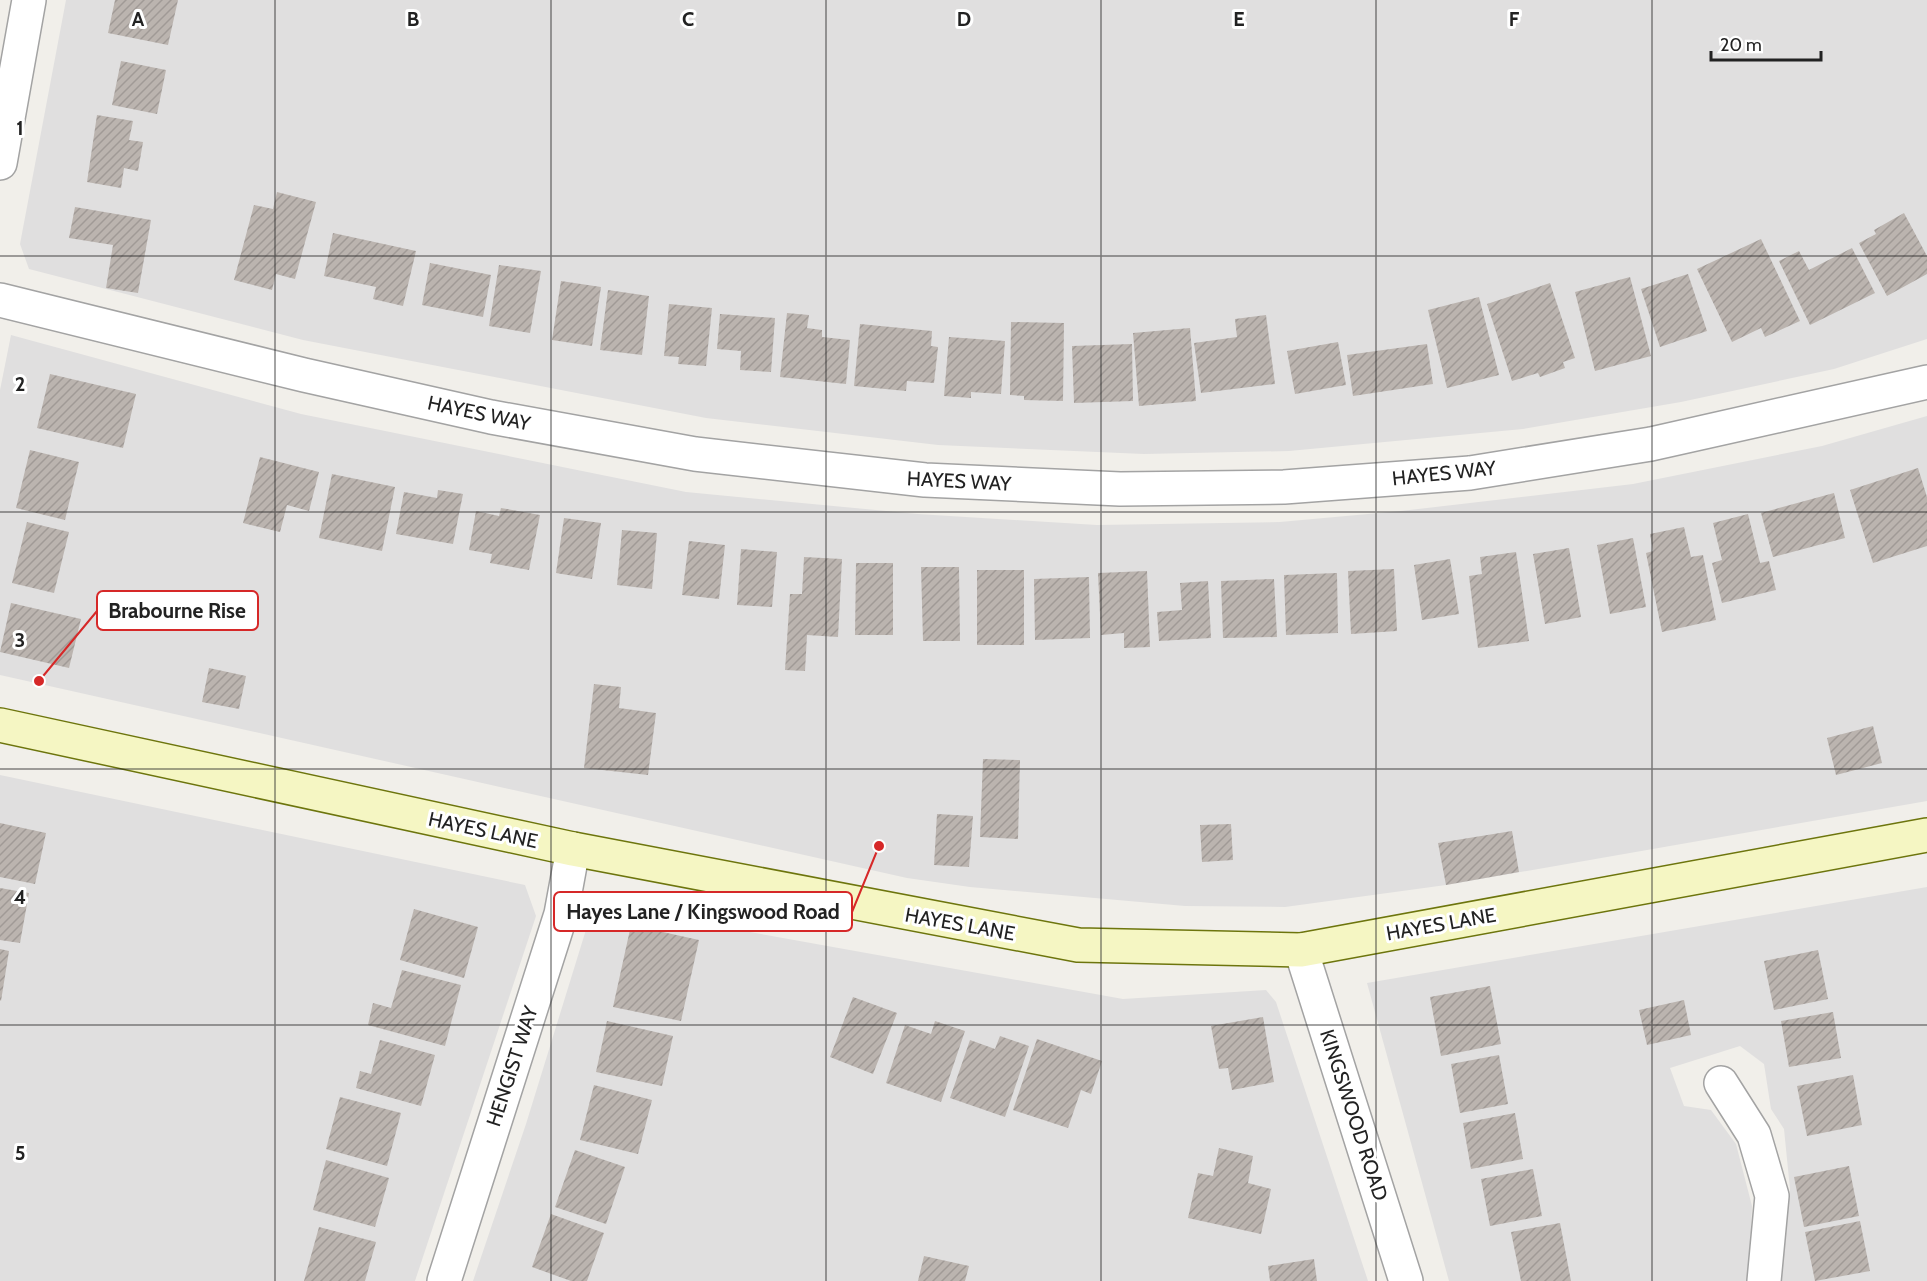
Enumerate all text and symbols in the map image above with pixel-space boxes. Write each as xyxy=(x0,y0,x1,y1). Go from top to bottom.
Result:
text: A xyxy=(132,7,145,31)
text: B xyxy=(407,7,419,31)
text: C xyxy=(682,7,694,31)
text: D xyxy=(957,7,971,31)
text: E xyxy=(1233,7,1245,31)
text: F xyxy=(1509,7,1520,31)
scale bar xyxy=(1711,24,1820,62)
text: 20 m xyxy=(1720,34,1762,56)
text: 1 xyxy=(16,116,24,140)
text: 2 xyxy=(15,372,25,396)
street label: HAYES WAY xyxy=(425,390,533,436)
street label: HAYES WAY xyxy=(1391,456,1498,490)
street label: HAYES WAY xyxy=(906,466,1012,496)
callout: Brabourne Rise xyxy=(97,591,258,630)
text: Brabourne Rise xyxy=(108,598,246,623)
text: 3 xyxy=(15,628,25,652)
street label: HAYES LANE xyxy=(426,807,540,853)
text: 4 xyxy=(14,885,26,909)
callout: Hayes Lane / Kingswood Road xyxy=(554,892,852,931)
text: Hayes Lane / Kingswood Road xyxy=(566,899,840,924)
street label: HAYES LANE xyxy=(903,903,1017,945)
street label: HAYES LANE xyxy=(1384,903,1498,945)
street label: HENGIST WAY xyxy=(481,1002,543,1129)
street label: KINGSWOOD ROAD xyxy=(1315,1026,1393,1204)
text: 5 xyxy=(15,1141,25,1165)

